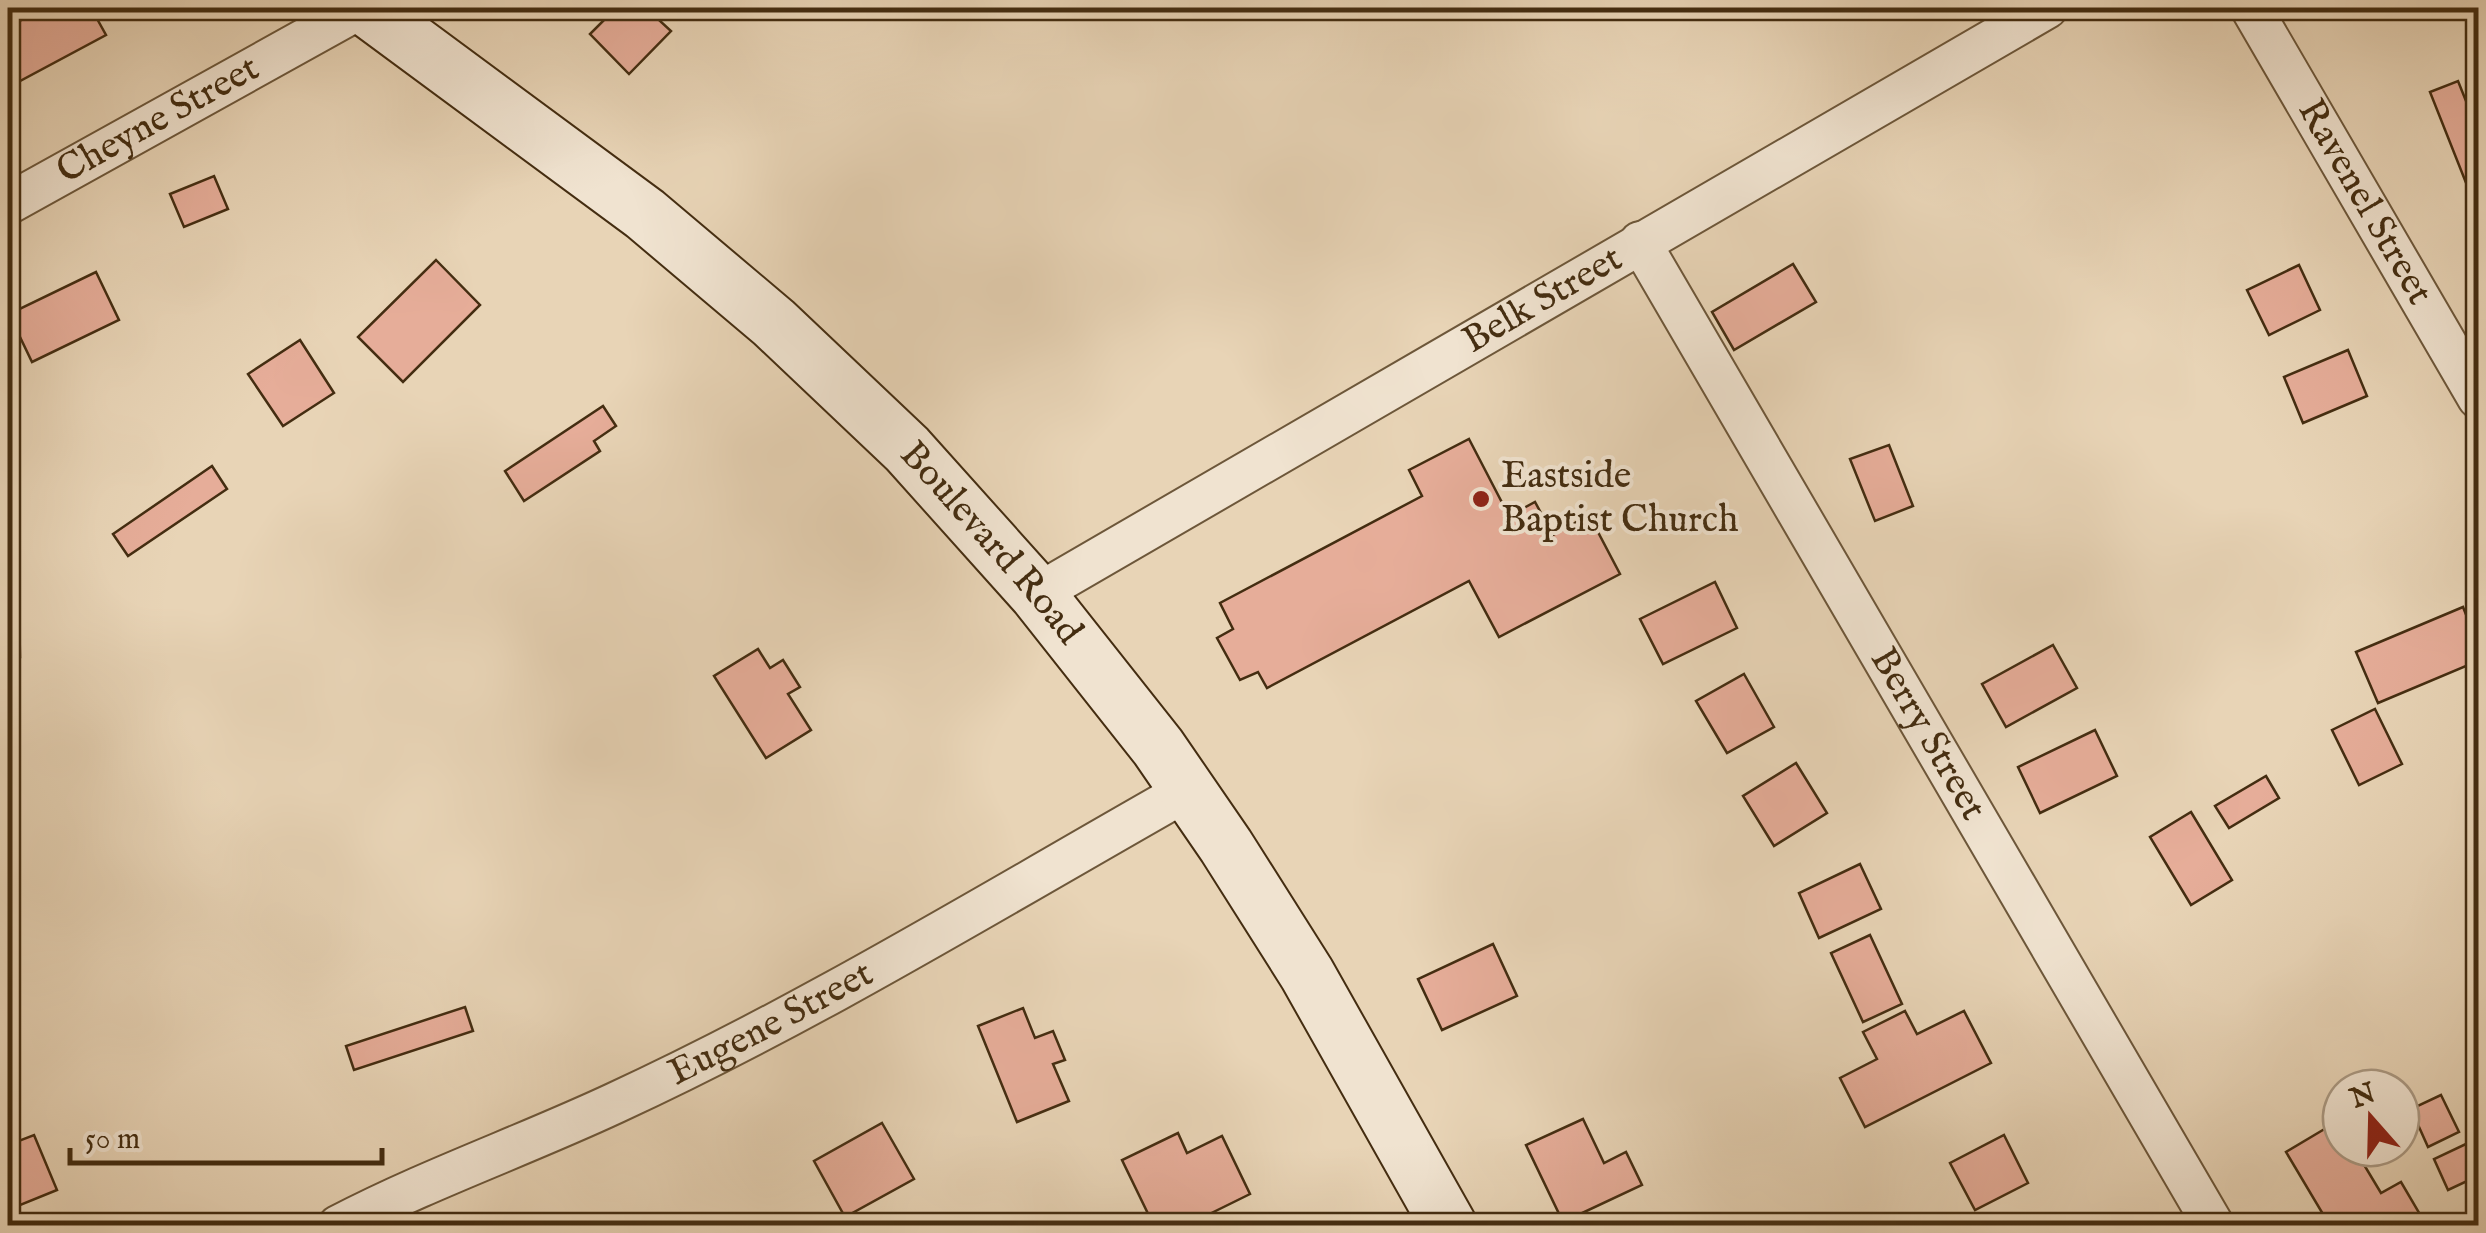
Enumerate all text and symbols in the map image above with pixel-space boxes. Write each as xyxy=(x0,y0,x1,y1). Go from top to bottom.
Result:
street label: Cheyne Street xyxy=(49,45,268,196)
street label: Ravenel Street xyxy=(2286,91,2443,314)
street label: Belk Street xyxy=(1455,235,1631,365)
street label: Boulevard Road xyxy=(888,432,1093,655)
place label: Eastside Baptist Church xyxy=(1501,453,1738,545)
marker: Eastside Baptist Church xyxy=(1470,488,1492,510)
street label: Berry Street xyxy=(1858,639,1996,829)
street label: Eugene Street xyxy=(661,951,882,1098)
north arrow xyxy=(2321,1068,2421,1168)
text: N xyxy=(2345,1076,2381,1118)
scale bar xyxy=(70,1103,382,1165)
text: 50 m xyxy=(85,1121,140,1159)

